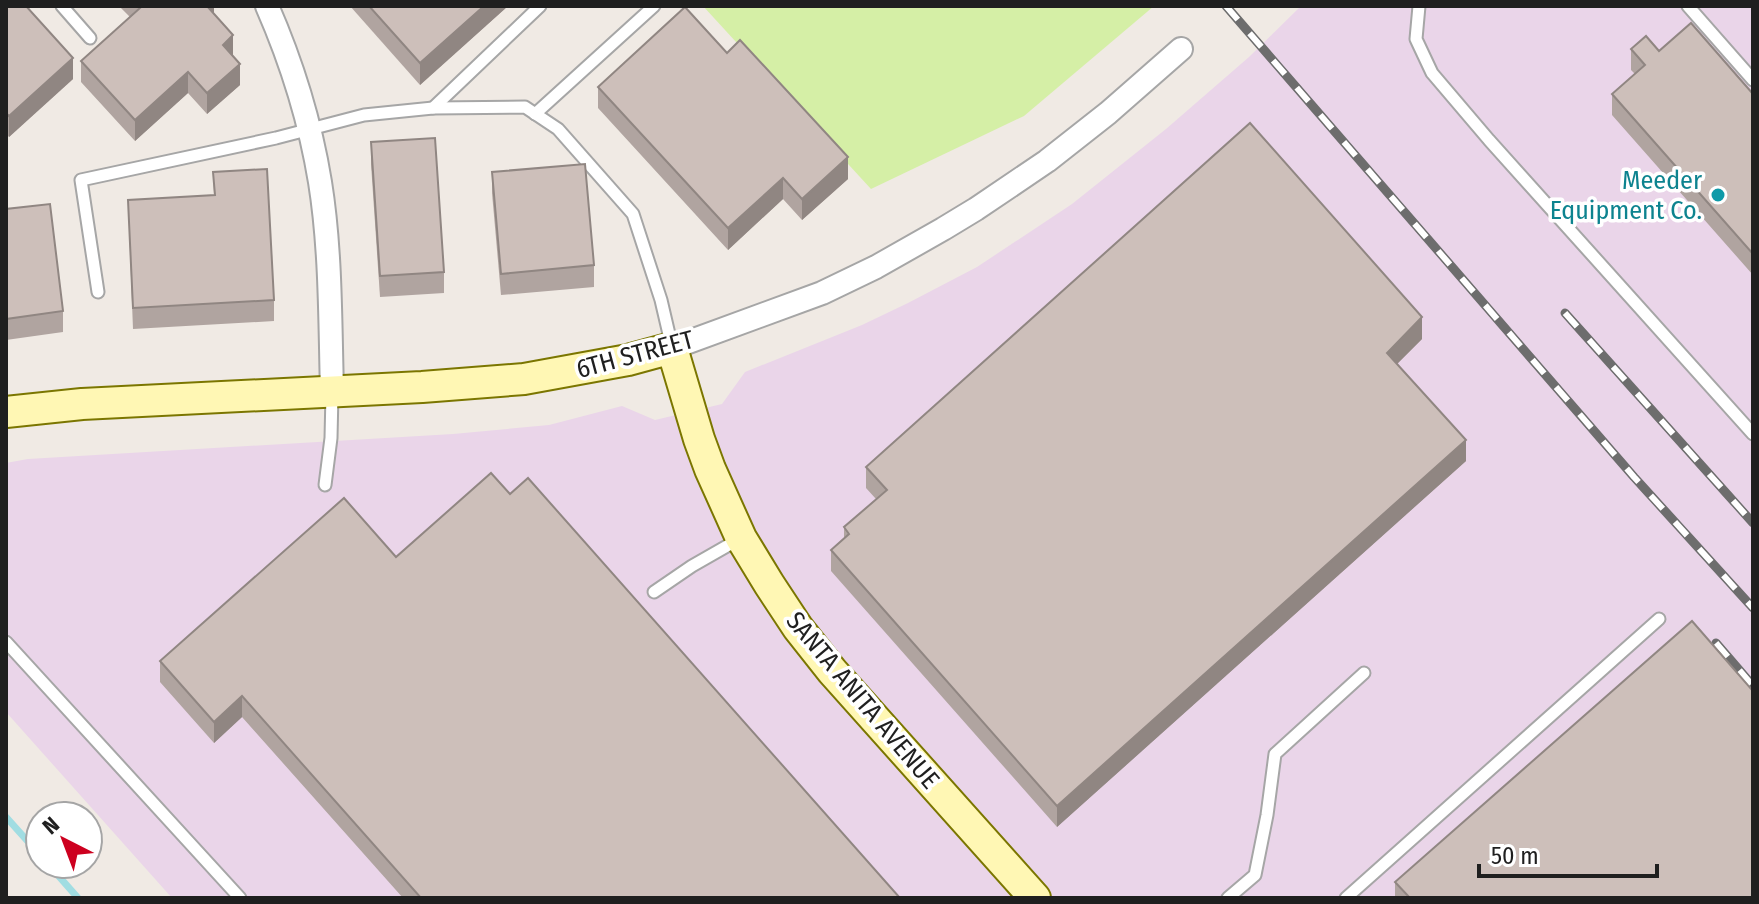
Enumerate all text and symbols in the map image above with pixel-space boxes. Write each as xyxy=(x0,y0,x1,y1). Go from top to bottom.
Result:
place label: Meeder Equipment Co. xyxy=(1550,165,1702,226)
marker: Meeder Equipment Co. xyxy=(1709,186,1727,204)
street label: 6TH STREET xyxy=(573,324,697,385)
street label: SANTA ANITA AVENUE xyxy=(780,606,946,795)
north arrow xyxy=(24,800,104,880)
text: N xyxy=(37,811,65,840)
scale bar xyxy=(1479,828,1657,878)
text: 50 m xyxy=(1491,842,1539,870)

